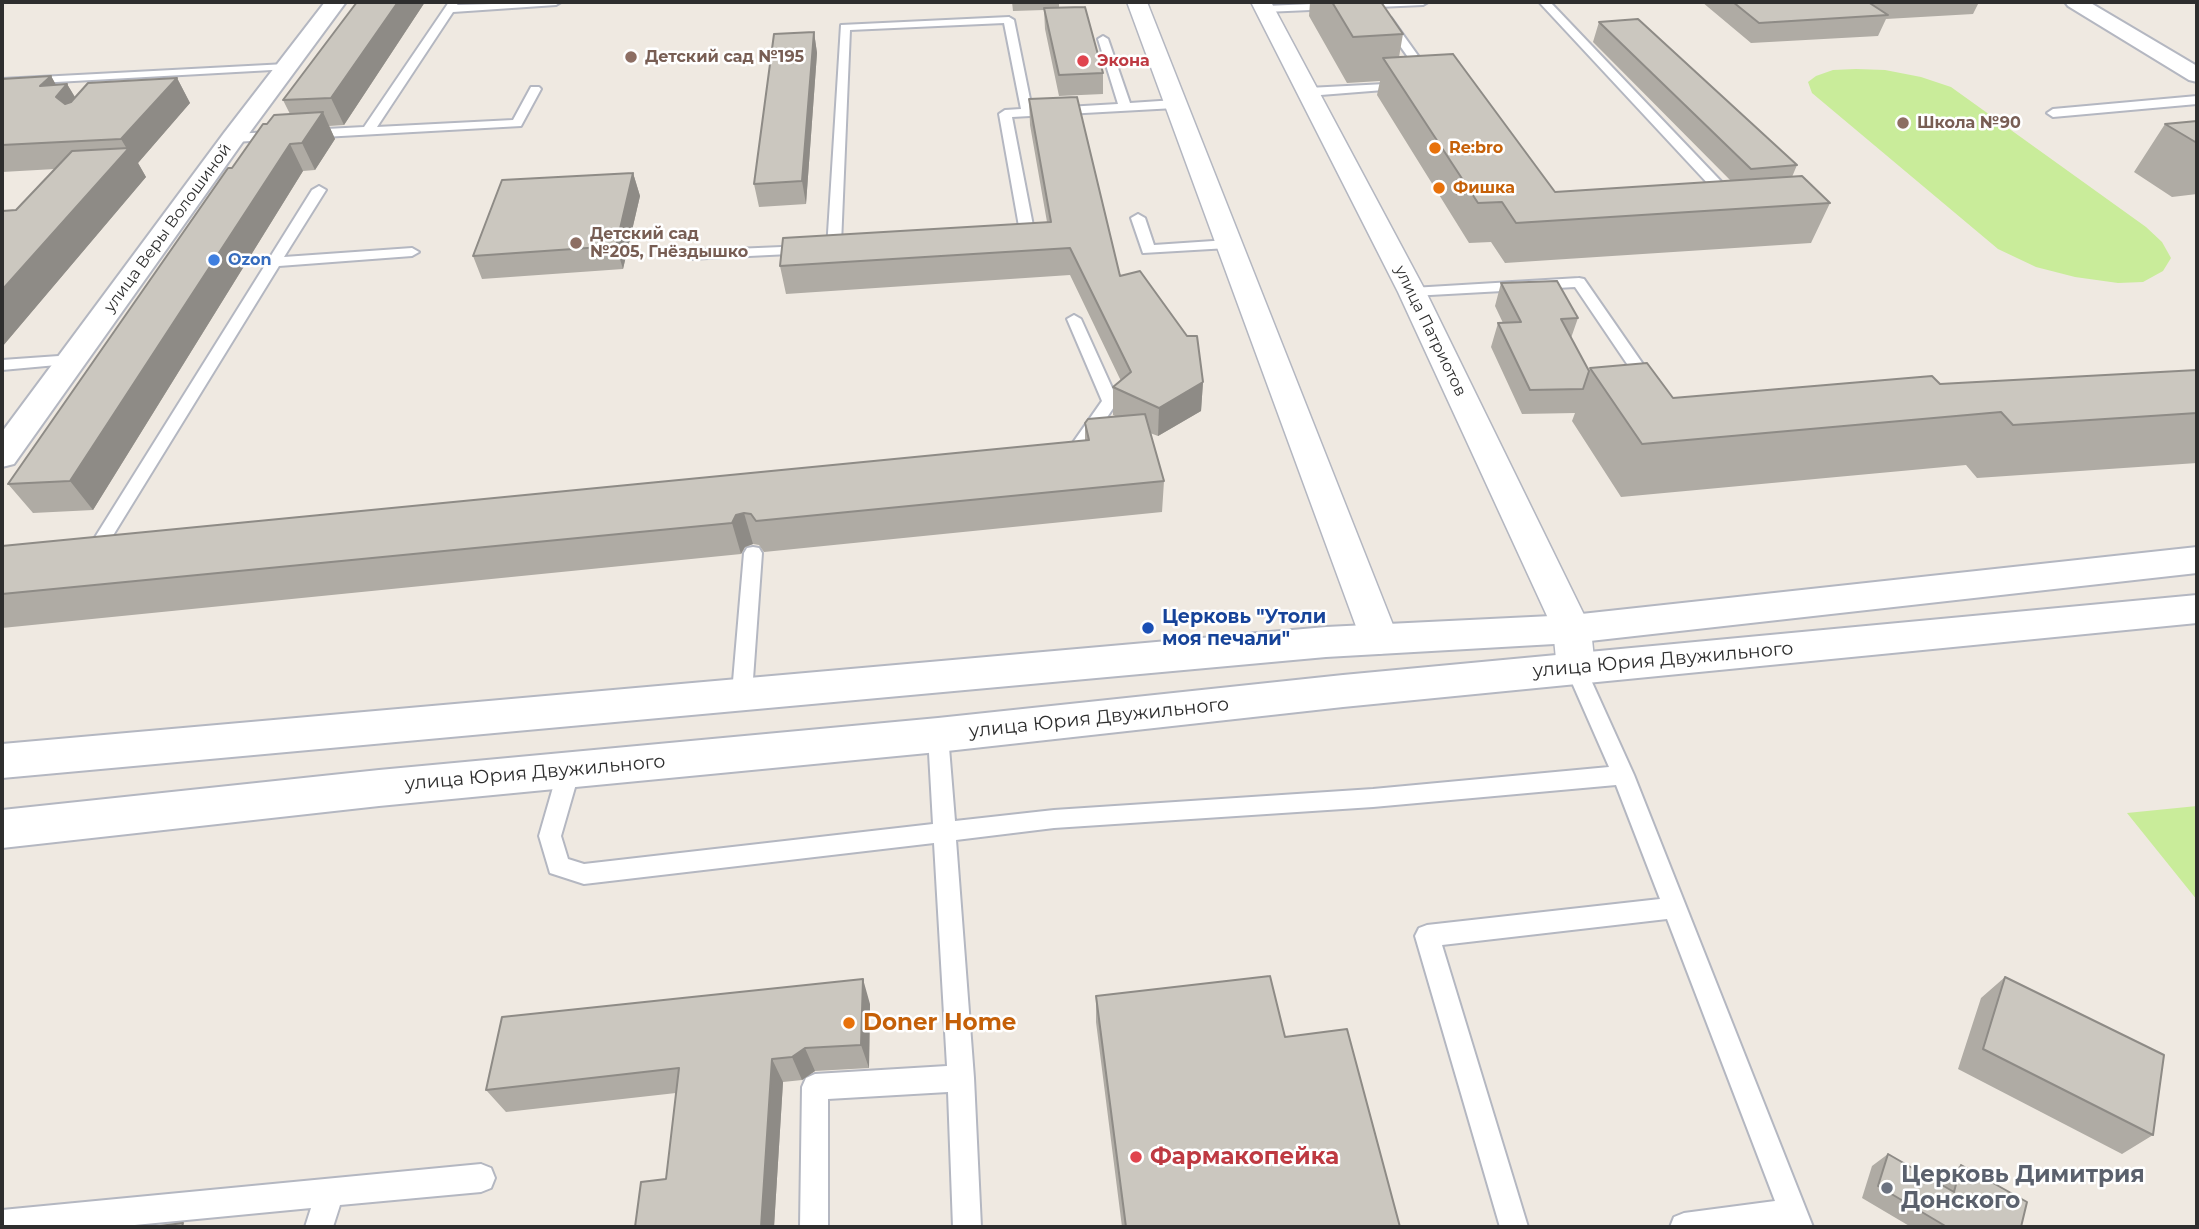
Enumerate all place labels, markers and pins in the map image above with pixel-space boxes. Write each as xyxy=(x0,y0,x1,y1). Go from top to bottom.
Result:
place label: Детский сад №195 xyxy=(645,47,804,67)
marker: Детский сад №195 xyxy=(623,49,639,65)
place label: Экона xyxy=(1097,51,1150,71)
marker: Экона xyxy=(1075,53,1091,69)
place label: Школа №90 xyxy=(1917,113,2021,133)
marker: Школа №90 xyxy=(1895,115,1911,131)
place label: Re:bro xyxy=(1449,138,1503,158)
marker: Re:bro xyxy=(1427,140,1443,156)
place label: Фишка xyxy=(1453,178,1515,198)
marker: Фишка xyxy=(1431,180,1447,196)
place label: Детский сад №205, Гнёздышко xyxy=(590,224,748,262)
marker: Детский сад №205, Гнёздышко xyxy=(568,235,584,251)
place label: Ozon xyxy=(228,250,272,270)
marker: Ozon xyxy=(206,252,222,268)
place label: Церковь "Утоли моя печали" xyxy=(1162,606,1326,650)
marker: Церковь "Утоли моя печали" xyxy=(1140,620,1156,636)
place label: Doner Home xyxy=(863,1009,1016,1037)
marker: Doner Home xyxy=(841,1015,857,1031)
place label: Фармакопейка xyxy=(1150,1143,1339,1171)
marker: Фармакопейка xyxy=(1128,1149,1144,1165)
place label: Церковь Димитрия Донского xyxy=(1901,1161,2145,1215)
marker: Церковь Димитрия Донского xyxy=(1879,1180,1895,1196)

